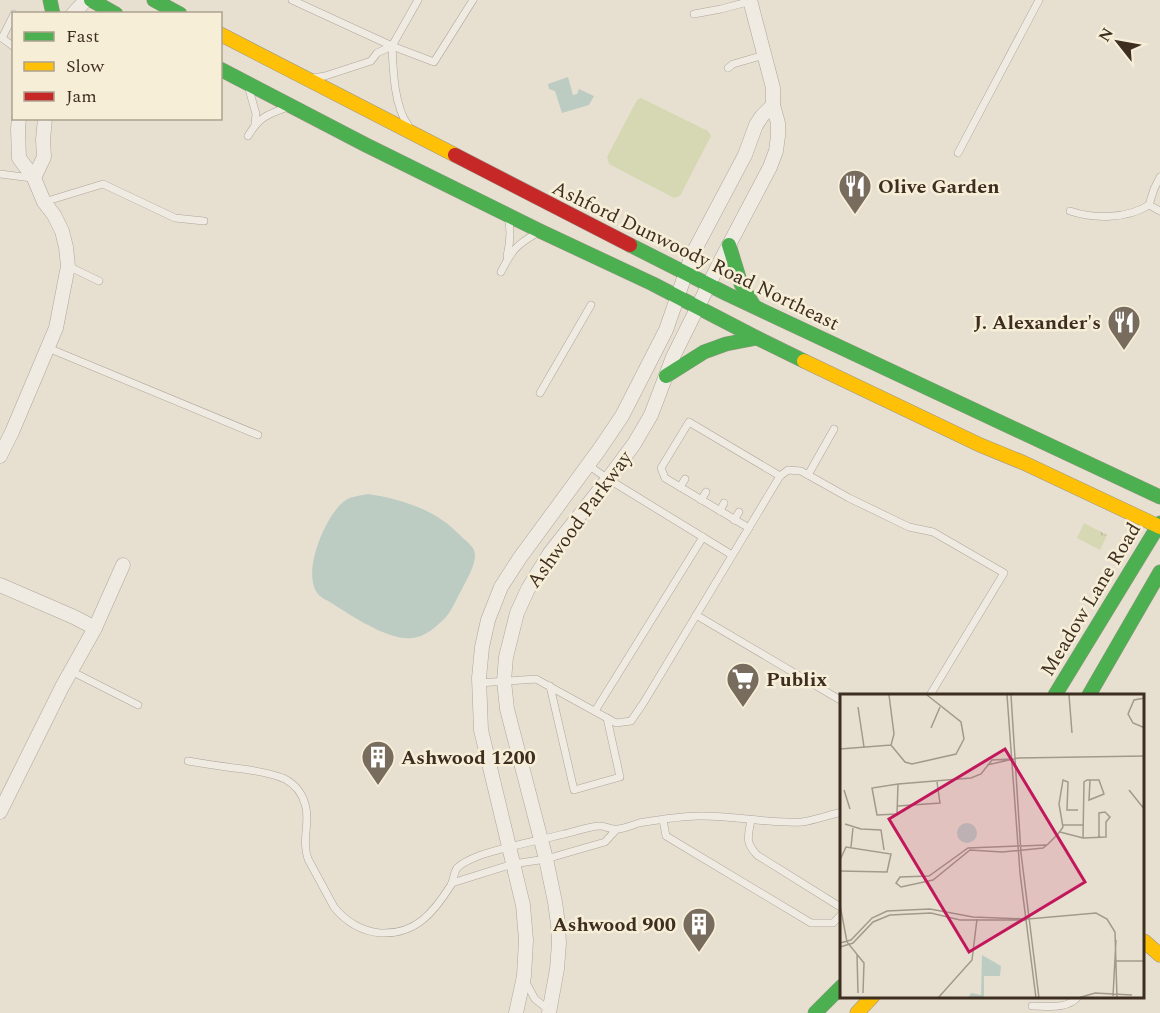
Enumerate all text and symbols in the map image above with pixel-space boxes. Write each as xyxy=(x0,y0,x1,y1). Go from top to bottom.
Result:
legend xyxy=(12,12,222,120)
north arrow xyxy=(1088,12,1148,72)
text: Fast xyxy=(66,23,99,50)
text: N xyxy=(1092,23,1120,47)
text: Slow xyxy=(66,53,105,80)
text: Jam xyxy=(66,83,97,110)
restaurant icon: Olive Garden xyxy=(837,168,873,215)
place label: Olive Garden xyxy=(878,172,1000,202)
street label: Ashford Dunwoody Road Northeast xyxy=(547,173,844,339)
restaurant icon: J. Alexander's xyxy=(1106,304,1142,351)
place label: J. Alexander's xyxy=(974,308,1101,338)
street label: Ashwood Parkway xyxy=(520,444,641,595)
street label: Meadow Lane Road xyxy=(1033,517,1149,682)
supermarket icon: Publix xyxy=(725,661,761,708)
place label: Publix xyxy=(766,665,827,695)
inset map xyxy=(840,694,1145,998)
building icon: Ashwood 1200 xyxy=(360,739,396,786)
place label: Ashwood 1200 xyxy=(401,743,536,773)
building icon: Ashwood 900 xyxy=(681,906,717,953)
place label: Ashwood 900 xyxy=(552,910,676,940)

